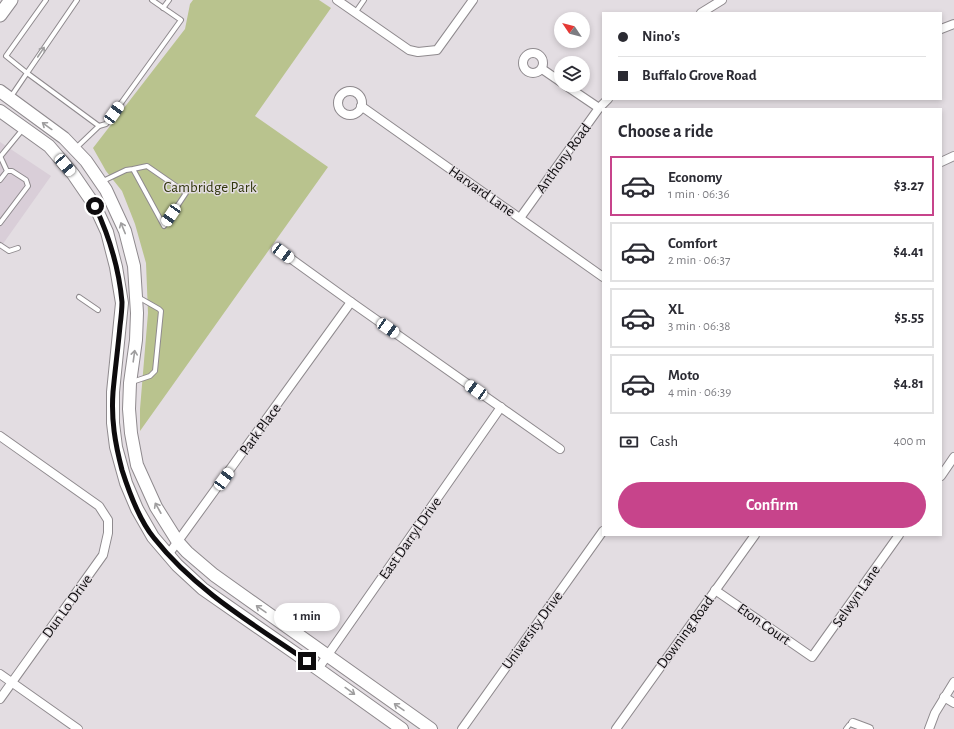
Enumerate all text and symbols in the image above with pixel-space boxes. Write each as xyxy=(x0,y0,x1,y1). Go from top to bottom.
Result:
north arrow xyxy=(554,12,590,48)
map controls xyxy=(554,12,590,92)
text: Nino's xyxy=(642,29,680,44)
one-way arrow xyxy=(38,46,46,58)
button: layers xyxy=(554,56,590,92)
text: Buffalo Grove Road xyxy=(642,68,757,83)
car xyxy=(102,100,126,126)
street label: Anthony Road xyxy=(533,120,594,196)
one-way arrow xyxy=(41,121,52,130)
text: Choose a ride xyxy=(618,123,713,141)
car xyxy=(53,152,77,178)
street label: Harvard Lane xyxy=(446,163,518,220)
icon: car xyxy=(620,168,656,204)
text: Economy xyxy=(668,170,722,185)
text: $3.27 xyxy=(894,178,924,193)
park label: Cambridge Park xyxy=(164,180,257,195)
text: 1 min · 06:36 xyxy=(668,188,730,201)
route start xyxy=(86,197,104,215)
car xyxy=(159,202,183,228)
one-way arrow xyxy=(119,222,127,234)
icon: car xyxy=(620,234,656,270)
text: Comfort xyxy=(668,236,717,251)
car xyxy=(270,241,296,265)
text: $4.41 xyxy=(893,244,924,259)
text: 2 min · 06:37 xyxy=(668,254,730,267)
icon: car xyxy=(620,300,656,336)
text: XL xyxy=(668,302,684,317)
text: $5.55 xyxy=(894,310,924,325)
car xyxy=(375,316,401,340)
text: 3 min · 06:38 xyxy=(668,320,731,333)
one-way arrow xyxy=(130,350,138,363)
icon: car xyxy=(620,366,656,402)
text: Moto xyxy=(668,368,700,383)
text: $4.81 xyxy=(893,376,924,391)
car xyxy=(463,378,489,402)
text: 4 min · 06:39 xyxy=(668,386,731,399)
street label: Park Place xyxy=(237,401,284,458)
icon: cash xyxy=(618,431,640,453)
text: Cash xyxy=(650,434,678,449)
text: 400 m xyxy=(893,435,926,448)
car xyxy=(212,466,236,492)
button: Confirm xyxy=(618,482,926,528)
street label: East Darryl Drive xyxy=(377,494,444,582)
one-way arrow xyxy=(153,502,161,514)
street label: Selwyn Lane xyxy=(830,563,883,630)
street label: Dun Lo Drive xyxy=(39,572,95,641)
street label: University Drive xyxy=(499,588,566,672)
street label: Downing Road xyxy=(654,593,717,671)
street label: Eton Court xyxy=(734,601,793,648)
callout: 1 min xyxy=(274,603,340,631)
one-way arrow xyxy=(256,605,267,613)
text: 1 min xyxy=(293,610,321,623)
route end xyxy=(298,652,316,670)
one-way arrow xyxy=(344,687,355,696)
one-way arrow xyxy=(393,703,404,711)

